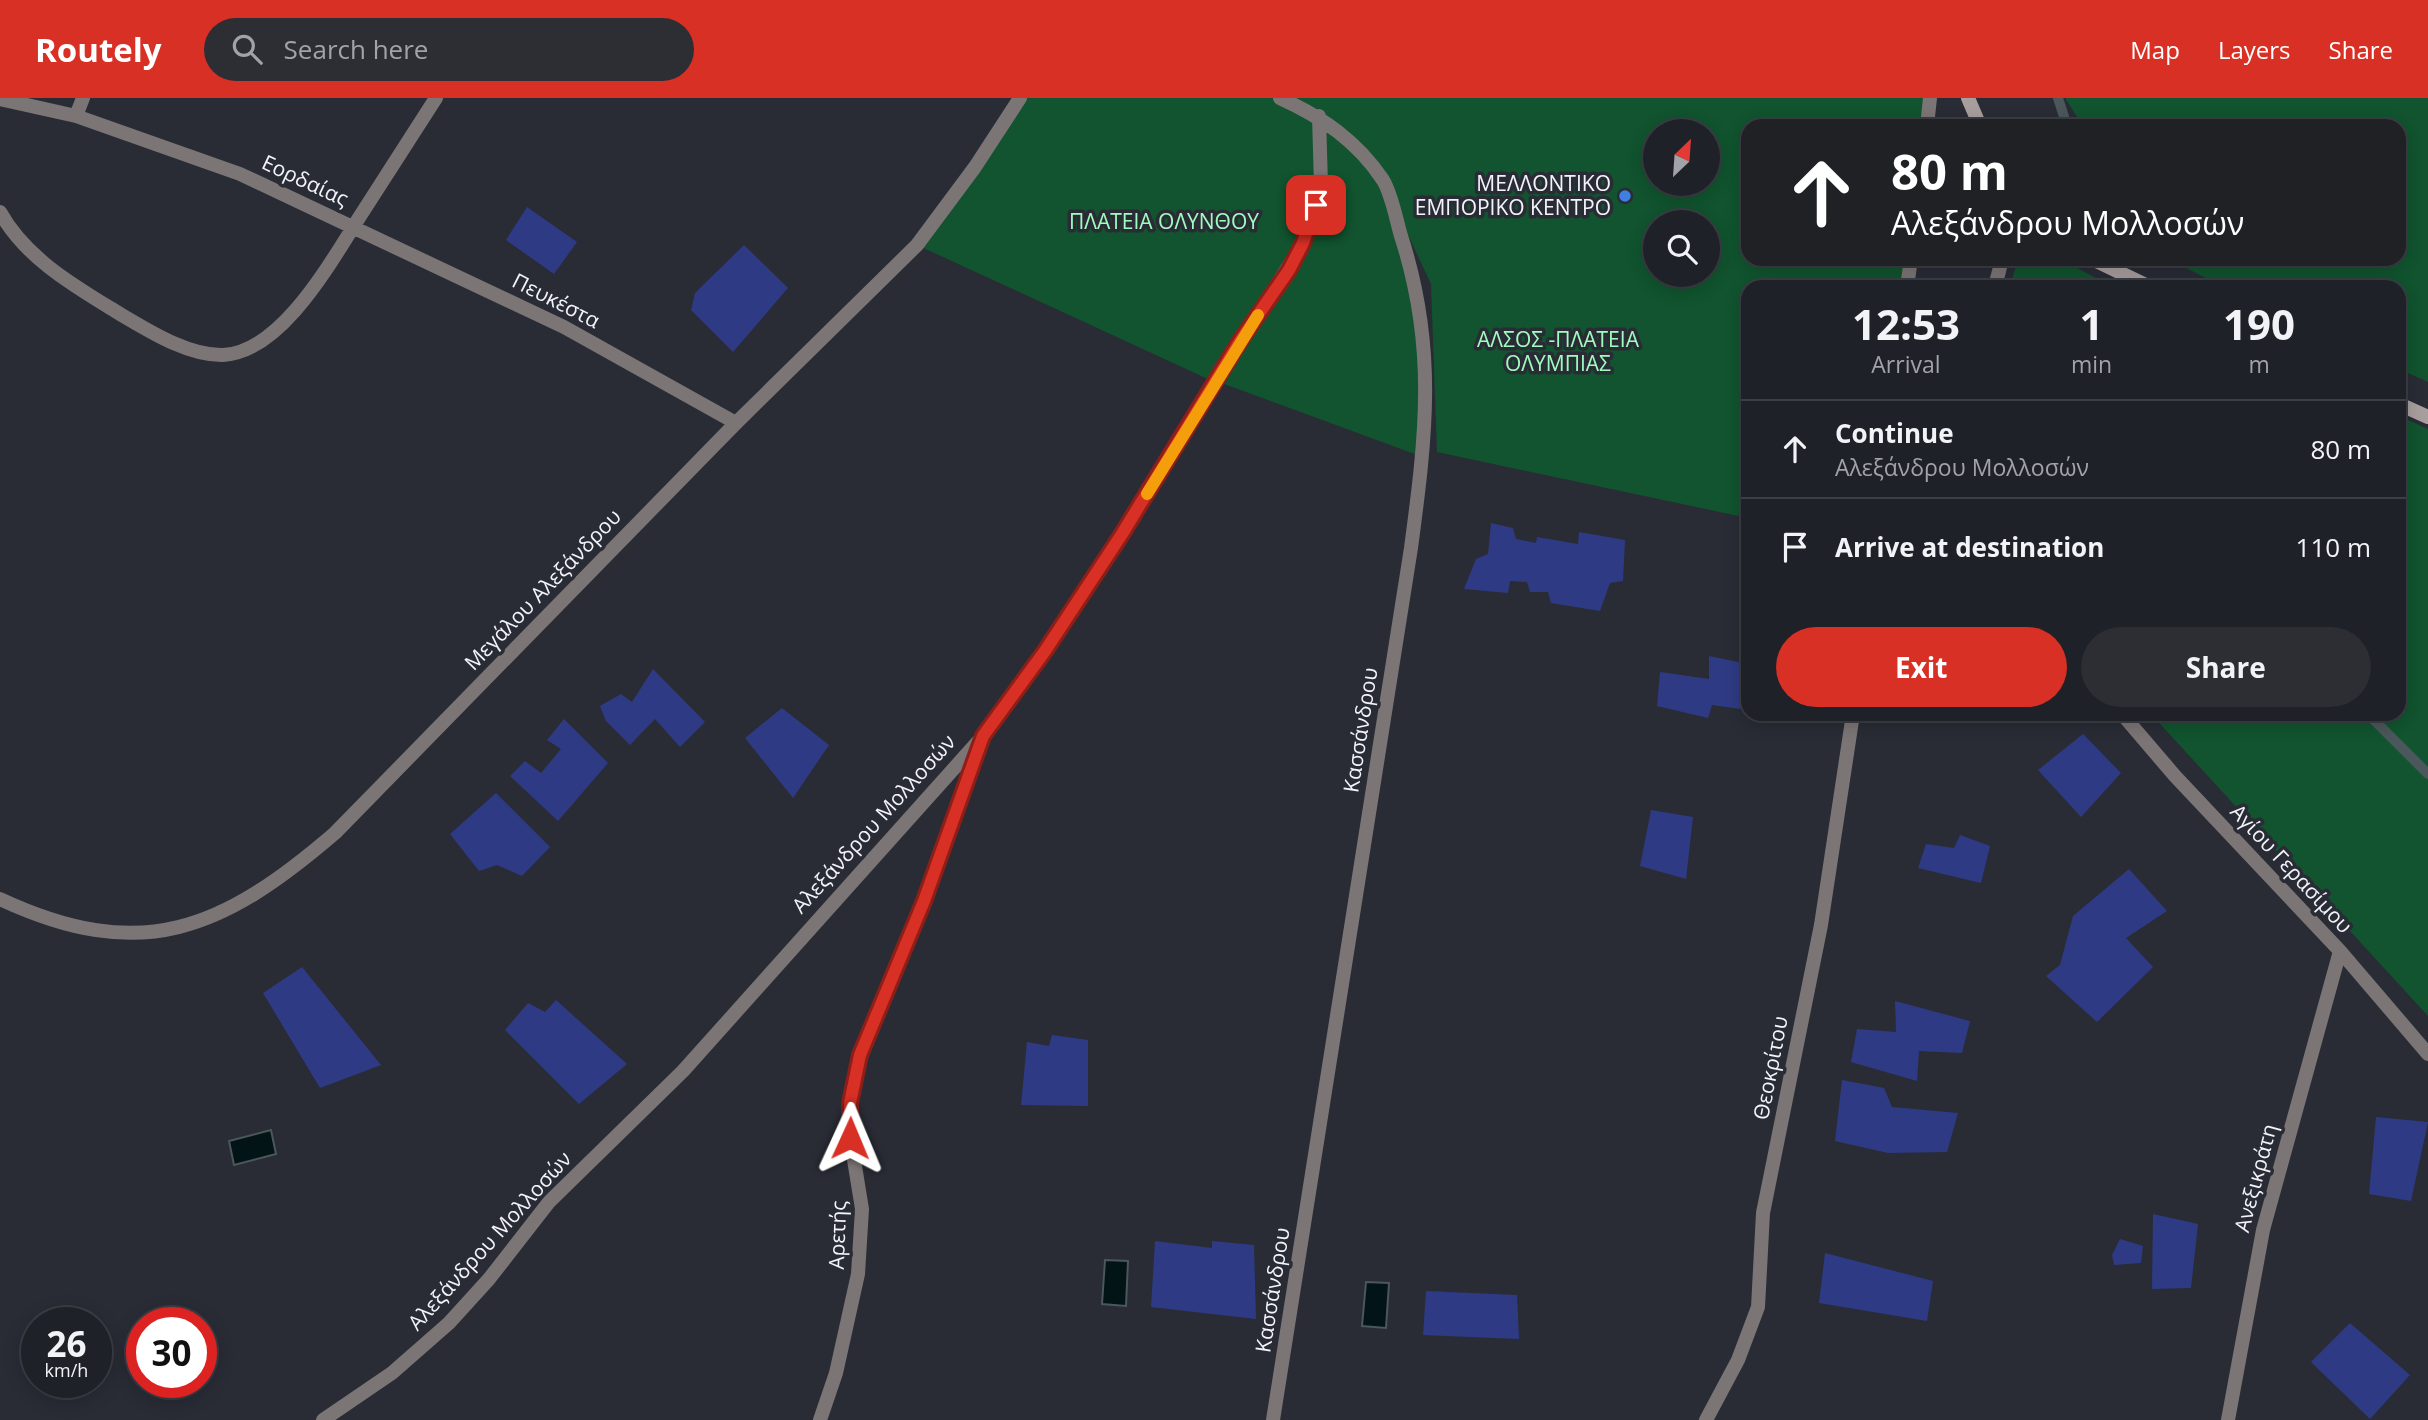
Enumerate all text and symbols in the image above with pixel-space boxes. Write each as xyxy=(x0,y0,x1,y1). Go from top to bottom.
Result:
search box xyxy=(204,18,694,81)
text: Routely xyxy=(35,27,162,72)
icon: search xyxy=(228,30,266,68)
text: Search here xyxy=(284,31,428,67)
text: Map xyxy=(2130,33,2180,66)
text: Layers xyxy=(2218,33,2291,66)
text: Share xyxy=(2329,33,2393,66)
north arrow xyxy=(1643,119,1720,196)
map controls xyxy=(1643,119,1720,287)
text: 80 m xyxy=(1891,138,2008,204)
icon: ahead xyxy=(1776,147,1867,238)
street label: Εορδαίας xyxy=(258,148,353,212)
place label: ΜΕΛΛΟΝΤΙΚΟ ΕΜΠΟΡΙΚΟ ΚΕΝΤΡΟ xyxy=(1415,169,1611,221)
pin xyxy=(1286,175,1346,235)
icon: arrive xyxy=(1297,186,1335,224)
marker: ΜΕΛΛΟΝΤΙΚΟ ΕΜΠΟΡΙΚΟ ΚΕΝΤΡΟ xyxy=(1617,188,1633,204)
text: Αλεξάνδρου Μολλοσών xyxy=(1891,201,2244,244)
park label: ΠΛΑΤΕΙΑ ΟΛΥΝΘΟΥ xyxy=(1069,207,1259,235)
button: search xyxy=(1643,210,1720,287)
street label: Πευκέστα xyxy=(508,266,605,334)
text: 12:53 xyxy=(1852,295,1960,352)
text: 1 xyxy=(2079,295,2104,352)
text: 190 xyxy=(2223,295,2295,352)
park label: ΑΛΣΟΣ -ΠΛΑΤΕΙΑ ΟΛΥΜΠΙΑΣ xyxy=(1477,325,1640,377)
text: Arrival xyxy=(1871,348,1941,380)
text: min xyxy=(2071,348,2112,380)
text: m xyxy=(2248,348,2270,380)
text: Continue xyxy=(1835,415,1954,451)
icon: ahead xyxy=(1776,430,1814,468)
text: 80 m xyxy=(2310,431,2371,467)
text: Αλεξάνδρου Μολλοσών xyxy=(1835,451,2089,483)
street label: Μεγάλου Αλεξάνδρου xyxy=(458,503,627,676)
icon: arrive xyxy=(1776,528,1814,566)
text: Arrive at destination xyxy=(1835,529,2104,565)
text: 110 m xyxy=(2296,529,2371,565)
button: Exit xyxy=(1776,627,2067,707)
button: Share xyxy=(2081,627,2371,707)
street label: Κασσάνδρου xyxy=(1336,665,1384,794)
street label: Αλεξάνδρου Μολλοσών xyxy=(785,728,961,919)
street label: Αγίου Γερασίμου xyxy=(2225,798,2359,939)
street label: Θεοκρίτου xyxy=(1746,1014,1794,1122)
position arrow xyxy=(813,1101,887,1175)
street label: Ανεξικράτη xyxy=(2227,1120,2283,1235)
street label: Αλεξάνδρου Μολλοσών xyxy=(401,1145,577,1336)
street label: Αρετής xyxy=(822,1200,852,1270)
street label: Κασσάνδρου xyxy=(1248,1225,1296,1354)
speed limit sign: 30 xyxy=(126,1307,217,1398)
text: 26 xyxy=(46,1320,87,1367)
text: km/h xyxy=(45,1358,88,1382)

